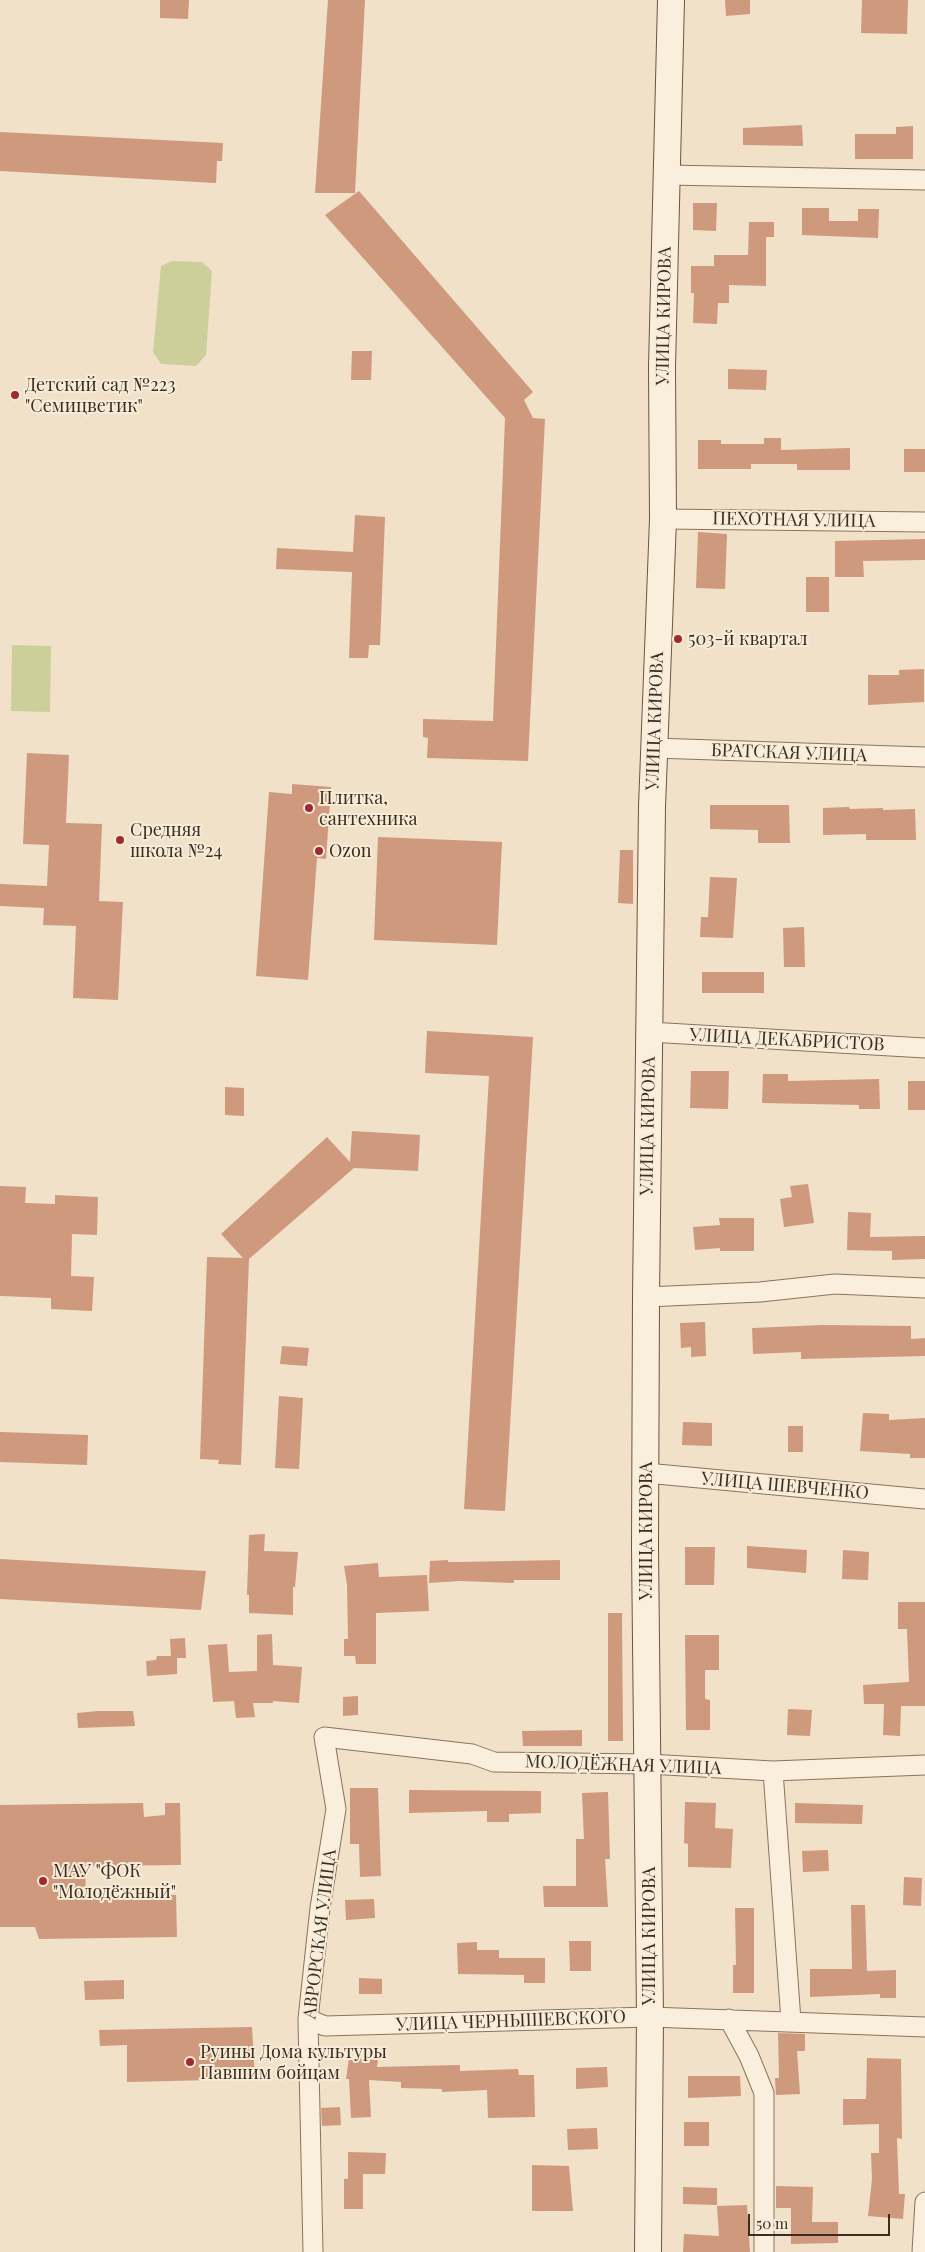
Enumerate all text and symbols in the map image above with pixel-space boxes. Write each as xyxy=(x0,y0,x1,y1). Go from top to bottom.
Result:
street label: УЛИЦА КИРОВА xyxy=(652,246,676,386)
place label: Детский сад №223 "Семицветик" xyxy=(25,374,176,416)
marker: Детский сад №223 "Семицветик" xyxy=(9,389,21,401)
street label: ПЕХОТНАЯ УЛИЦА xyxy=(712,508,876,532)
place label: 503-й квартал xyxy=(688,628,808,650)
marker: 503-й квартал xyxy=(672,633,684,645)
street label: УЛИЦА КИРОВА xyxy=(642,651,668,791)
street label: БРАТСКАЯ УЛИЦА xyxy=(711,739,867,767)
place label: Плитка, сантехника xyxy=(319,787,417,830)
marker: Плитка, сантехника xyxy=(303,802,315,814)
place label: Средняя школа №24 xyxy=(130,819,222,862)
marker: Средняя школа №24 xyxy=(114,834,126,846)
place label: Ozon xyxy=(329,840,372,862)
marker: Ozon xyxy=(313,845,325,857)
street label: УЛИЦА ДЕКАБРИСТОВ xyxy=(689,1024,885,1056)
street label: УЛИЦА КИРОВА xyxy=(636,1056,660,1196)
street label: УЛИЦА КИРОВА xyxy=(635,1462,657,1600)
street label: УЛИЦА ШЕВЧЕНКО xyxy=(700,1468,870,1504)
street label: МОЛОДЁЖНАЯ УЛИЦА xyxy=(524,1751,722,1779)
street label: АВРОРСКАЯ УЛИЦА xyxy=(299,1848,341,2020)
place label: МАУ "ФОК "Молодёжный" xyxy=(53,1860,176,1902)
street label: УЛИЦА КИРОВА xyxy=(638,1867,660,2005)
marker: МАУ "ФОК "Молодёжный" xyxy=(37,1875,49,1887)
street label: УЛИЦА ЧЕРНЫШЕВСКОГО xyxy=(396,2006,626,2036)
place label: Руины Дома культуры Павшим бойцам xyxy=(200,2041,387,2084)
marker: Руины Дома культуры Павшим бойцам xyxy=(184,2056,196,2068)
scale bar xyxy=(750,2204,892,2236)
text: 50 m xyxy=(756,2213,788,2233)

